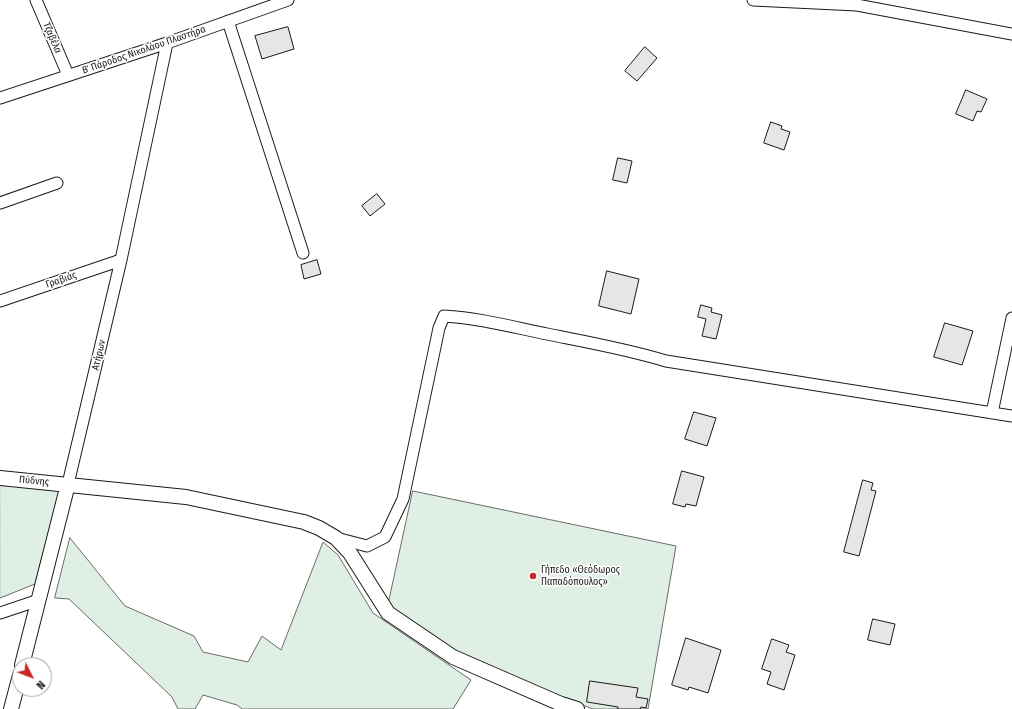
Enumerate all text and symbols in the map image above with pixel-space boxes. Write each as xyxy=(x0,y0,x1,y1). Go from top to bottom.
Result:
street label: Τζαβέλα xyxy=(40,21,64,55)
street label: Β΄ Πάροδος Νικολάου Πλαστήρα xyxy=(81,23,207,77)
street label: Γραβιάς xyxy=(44,269,78,291)
street label: Ατήρων xyxy=(90,339,108,371)
street label: Πύδνης xyxy=(18,474,50,488)
place label: Γήπεδο «Θεόδωρος Παπαδόπουλος» xyxy=(541,564,620,588)
marker: Γήπεδο «Θεόδωρος Παπαδόπουλος» xyxy=(528,571,538,581)
north arrow xyxy=(12,657,52,697)
text: N xyxy=(34,678,48,691)

